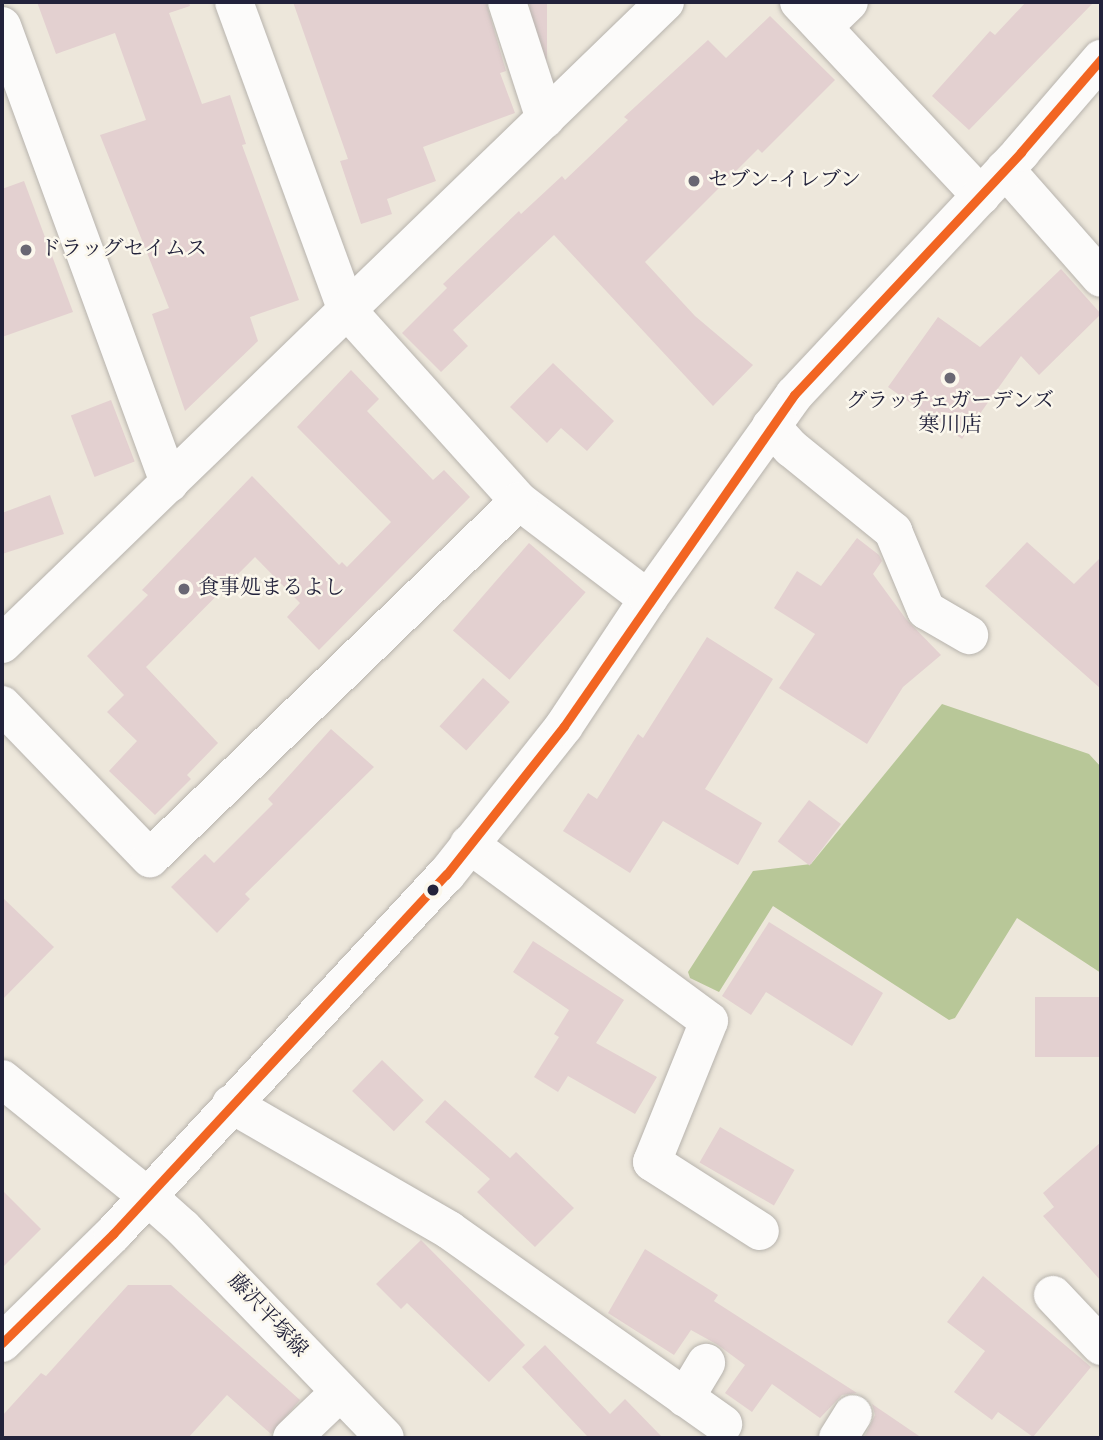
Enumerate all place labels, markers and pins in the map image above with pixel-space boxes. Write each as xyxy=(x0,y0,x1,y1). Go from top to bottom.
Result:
place label: セブン-イレブン xyxy=(708,168,863,194)
marker: セブン-イレブン xyxy=(686,173,702,189)
place label: ドラッグセイムス xyxy=(40,237,208,263)
marker: ドラッグセイムス xyxy=(18,242,34,258)
marker: グラッチェガーデンズ 寒川店 xyxy=(942,370,958,386)
place label: グラッチェガーデンズ 寒川店 xyxy=(845,389,1055,439)
place label: 食事処まるよし xyxy=(198,576,345,602)
marker: 食事処まるよし xyxy=(176,581,192,597)
unlabelled marker xyxy=(426,883,440,897)

